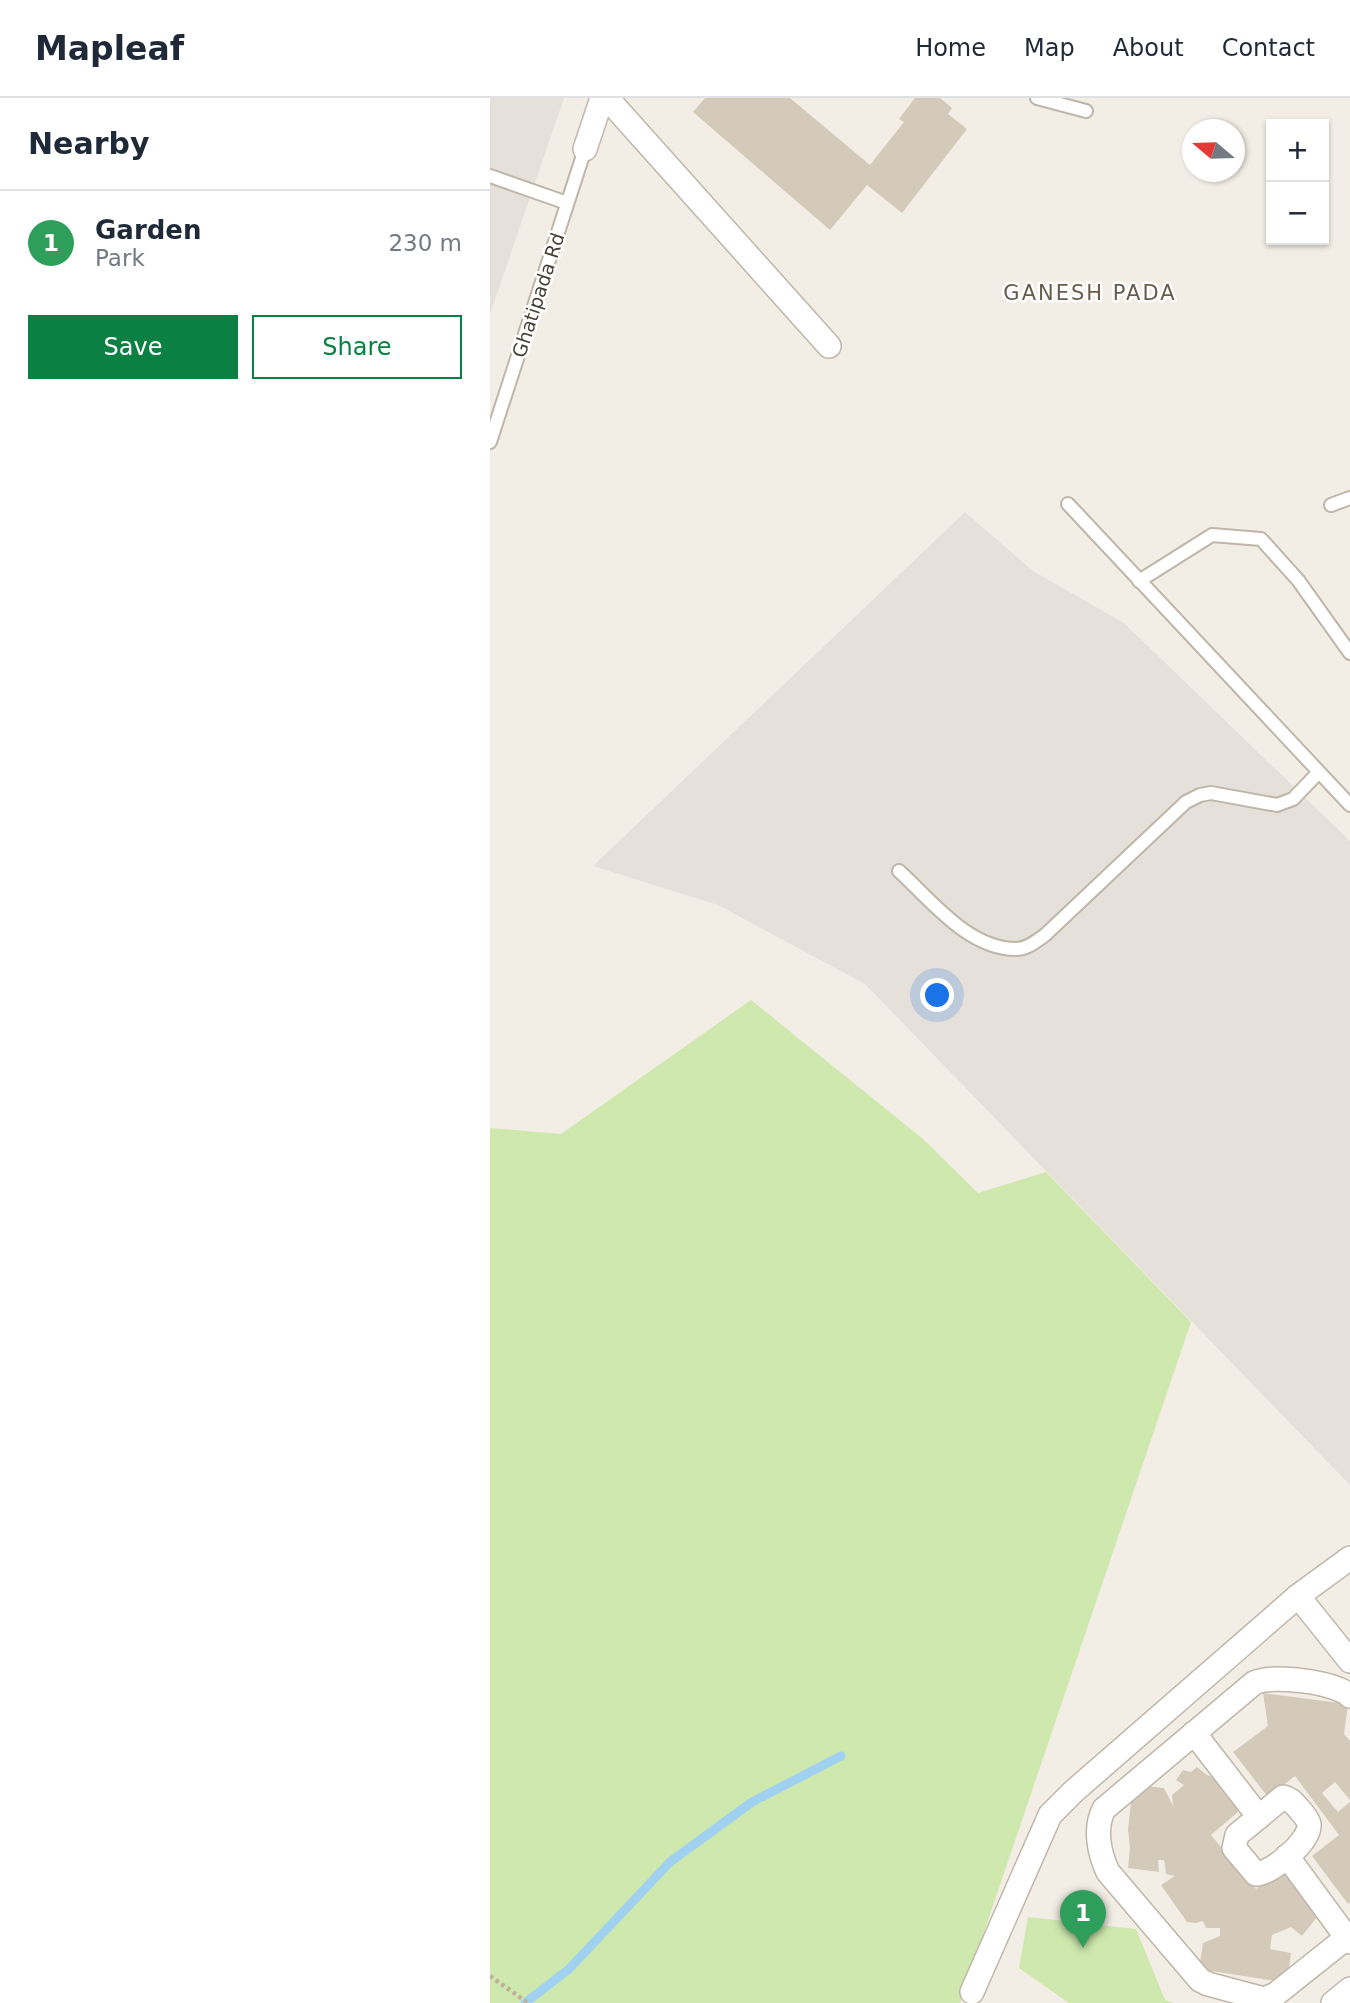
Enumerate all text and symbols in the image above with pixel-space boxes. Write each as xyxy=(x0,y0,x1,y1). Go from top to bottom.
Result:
text: Mapleaf xyxy=(35,29,184,68)
text: Home xyxy=(915,34,986,62)
text: Map xyxy=(1024,34,1075,62)
text: About xyxy=(1113,34,1184,62)
text: Contact xyxy=(1222,34,1315,62)
north arrow xyxy=(1182,119,1245,182)
map controls xyxy=(1266,119,1329,245)
button: + xyxy=(1266,119,1329,182)
text: Nearby xyxy=(28,126,150,161)
button: − xyxy=(1266,182,1329,245)
text: Garden xyxy=(95,215,201,245)
text: 1 xyxy=(43,230,59,256)
text: 230 m xyxy=(388,230,462,256)
street label: Ghatipada Rd xyxy=(507,230,569,360)
text: Park xyxy=(95,245,145,271)
district label: GANESH PADA xyxy=(1003,281,1177,305)
button: Save xyxy=(28,315,238,379)
button: Share xyxy=(252,315,462,379)
your location xyxy=(920,978,954,1012)
pin: 1 xyxy=(1060,1890,1106,1948)

